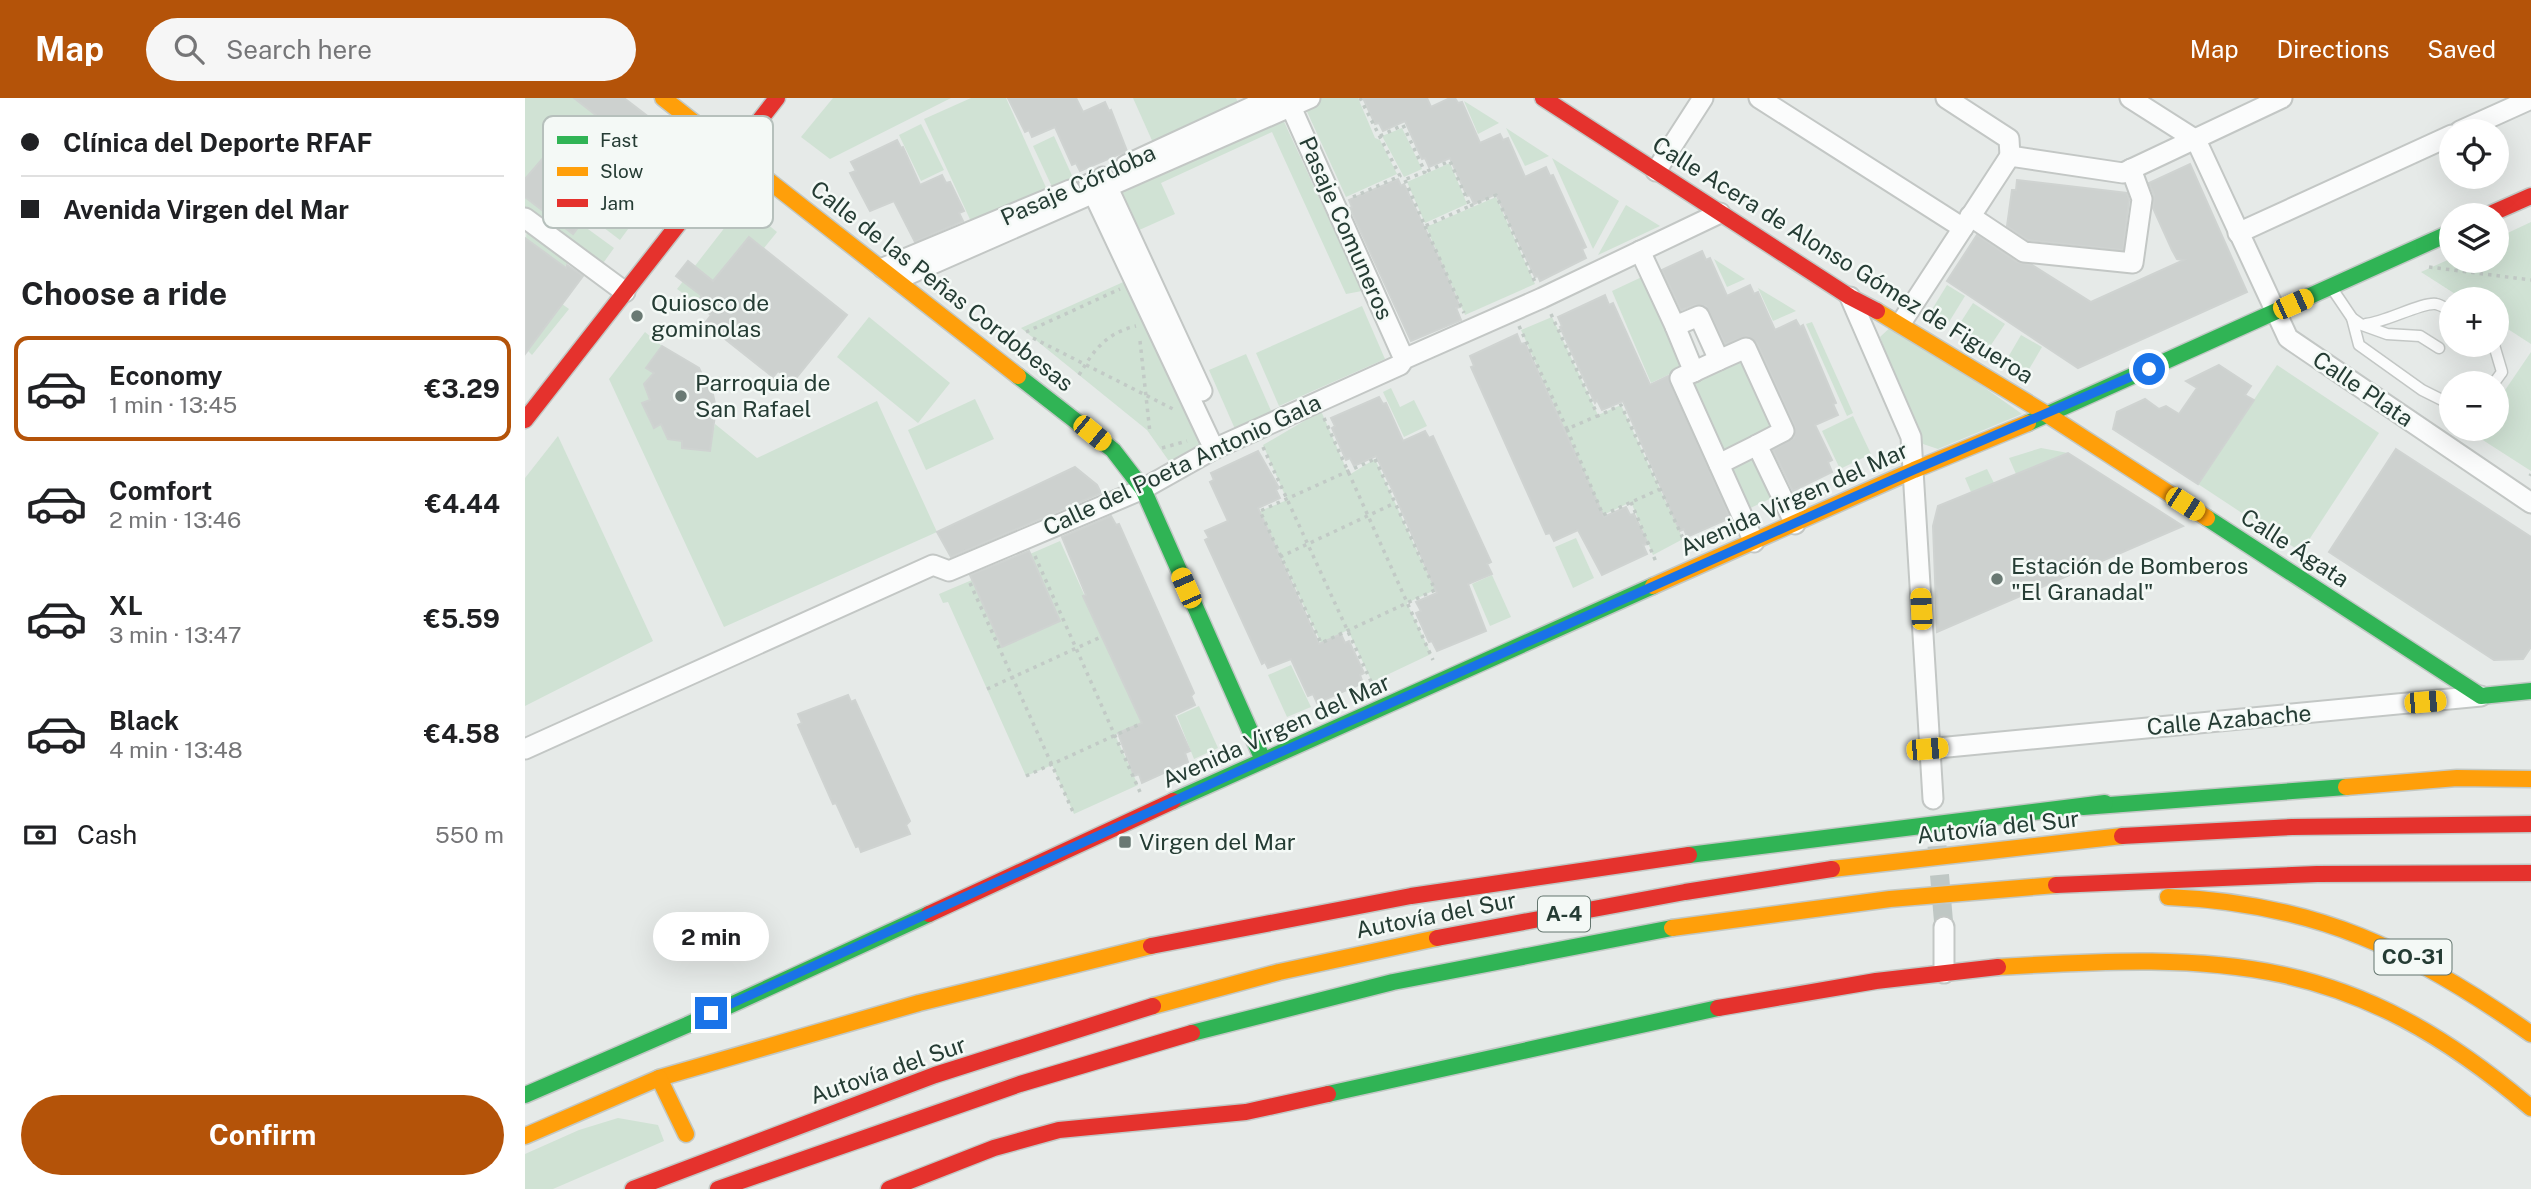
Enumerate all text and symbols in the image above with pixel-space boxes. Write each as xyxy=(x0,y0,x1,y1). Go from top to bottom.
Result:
search box xyxy=(146,18,636,81)
text: Map xyxy=(35,30,104,68)
icon: search xyxy=(170,30,208,68)
text: Search here xyxy=(226,34,372,65)
text: Map xyxy=(2190,35,2239,63)
text: Directions xyxy=(2277,35,2389,63)
text: Saved xyxy=(2427,35,2496,63)
legend xyxy=(543,116,773,228)
map controls xyxy=(2439,119,2509,441)
button: locate xyxy=(2439,119,2509,189)
text: Clínica del Deporte RFAF xyxy=(63,127,373,158)
text: Fast xyxy=(600,129,638,151)
street label: Calle Acera de Alonso Gómez de Figueroa xyxy=(1648,130,2039,389)
street label: Pasaje Comuneros xyxy=(1294,132,1399,324)
street label: Pasaje Córdoba xyxy=(996,138,1159,231)
text: Slow xyxy=(600,160,644,182)
street label: Calle de las Peñas Cordobesas xyxy=(806,175,1079,397)
text: Jam xyxy=(600,192,634,214)
text: Avenida Virgen del Mar xyxy=(63,194,349,225)
button: layers xyxy=(2439,203,2509,273)
text: Choose a ride xyxy=(21,275,227,312)
car xyxy=(2270,286,2317,322)
button: + xyxy=(2439,287,2509,357)
place label: Quiosco de gominolas xyxy=(651,289,769,342)
marker: Quiosco de gominolas xyxy=(629,308,645,324)
street label: Calle Plata xyxy=(2308,345,2419,432)
route start xyxy=(2133,353,2165,385)
icon: car xyxy=(25,357,88,420)
text: Economy xyxy=(109,360,222,391)
place label: Parroquia de San Rafael xyxy=(695,369,831,422)
button: − xyxy=(2439,371,2509,441)
text: €3.29 xyxy=(425,373,500,404)
marker: Parroquia de San Rafael xyxy=(673,388,689,404)
street label: Calle del Poeta Antonio Gala xyxy=(1039,388,1325,541)
text: 1 min · 13:45 xyxy=(109,391,237,418)
car xyxy=(1070,412,1115,454)
street label: Avenida Virgen del Mar xyxy=(1676,436,1912,561)
icon: car xyxy=(25,472,88,535)
text: Comfort xyxy=(109,475,212,506)
car xyxy=(2162,484,2209,524)
text: €4.44 xyxy=(425,488,500,519)
street label: Calle Ágata xyxy=(2236,503,2354,593)
text: 2 min · 13:46 xyxy=(109,506,241,533)
place label: Estación de Bomberos "El Granadal" xyxy=(2011,552,2248,605)
car xyxy=(1168,565,1205,611)
marker: Estación de Bomberos "El Granadal" xyxy=(1989,571,2005,587)
icon: car xyxy=(25,587,88,650)
car xyxy=(1910,587,1933,631)
text: XL xyxy=(109,590,143,621)
text: €5.59 xyxy=(424,603,500,634)
text: 3 min · 13:47 xyxy=(109,621,242,648)
street label: Avenida Virgen del Mar xyxy=(1158,668,1394,793)
car xyxy=(2404,690,2447,714)
street label: Calle Azabache xyxy=(2146,699,2312,740)
icon: car xyxy=(25,702,88,765)
text: Black xyxy=(109,705,179,736)
text: €4.58 xyxy=(424,718,500,749)
text: 4 min · 13:48 xyxy=(109,736,243,763)
car xyxy=(1906,737,1949,761)
street label: Autovía del Sur xyxy=(1915,805,2081,848)
icon: cash xyxy=(21,816,59,854)
text: Cash xyxy=(77,819,137,850)
text: 550 m xyxy=(435,821,504,848)
place label: Virgen del Mar xyxy=(1139,828,1296,855)
marker: Virgen del Mar xyxy=(1117,834,1133,850)
street label: Autovía del Sur xyxy=(1353,886,1519,943)
road number: A-4 xyxy=(1538,896,1590,932)
callout: 2 min xyxy=(653,912,769,960)
text: 2 min xyxy=(681,923,741,950)
road number: CO-31 xyxy=(2375,940,2451,974)
route end xyxy=(695,997,727,1029)
street label: Autovía del Sur xyxy=(806,1030,969,1109)
button: Confirm xyxy=(21,1095,504,1175)

